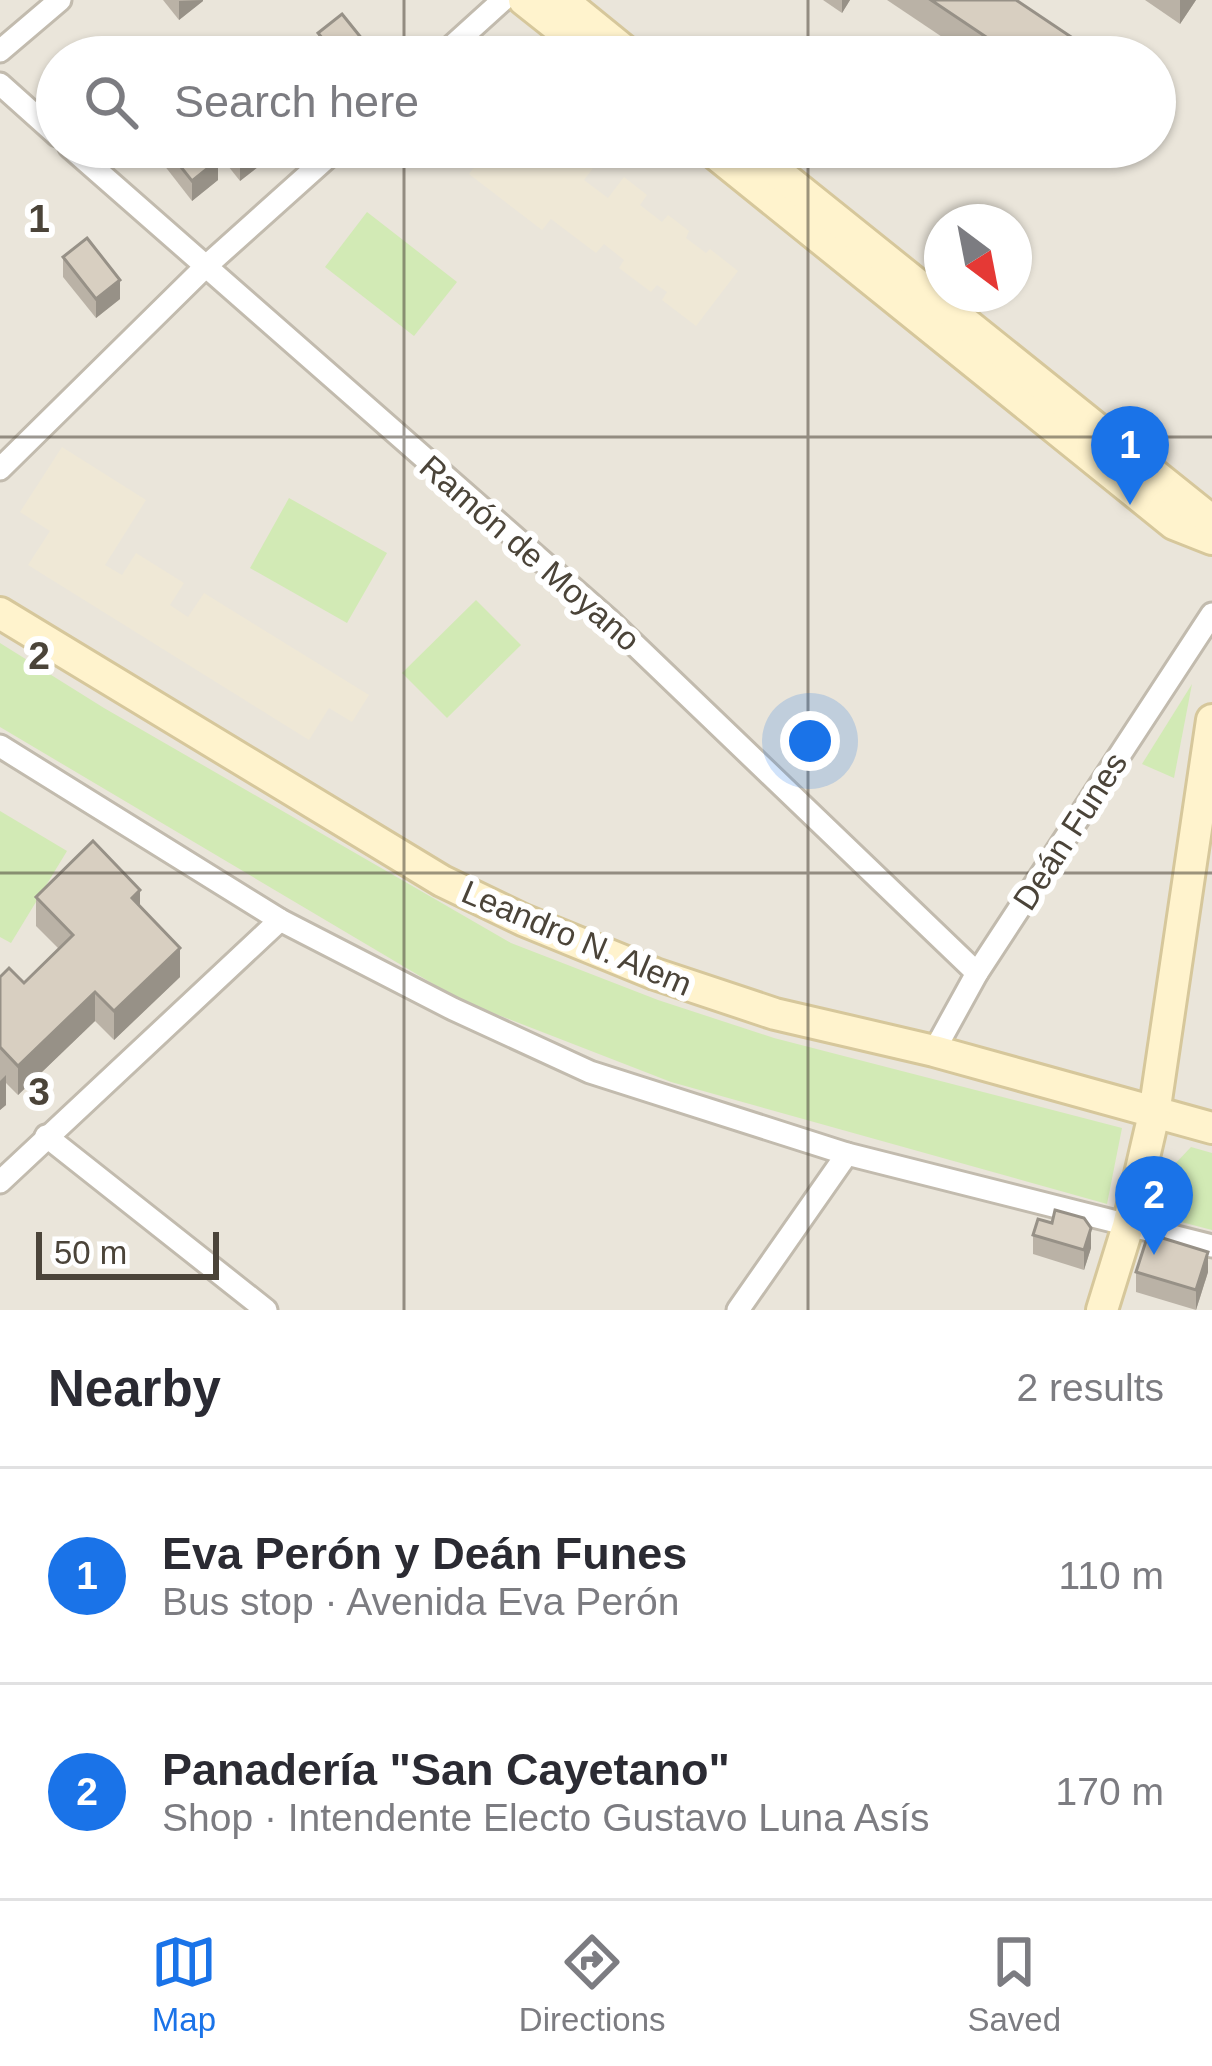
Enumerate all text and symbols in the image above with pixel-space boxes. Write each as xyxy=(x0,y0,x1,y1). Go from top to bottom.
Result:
search box xyxy=(36,36,1176,168)
icon: search xyxy=(78,69,144,135)
text: Search here xyxy=(174,76,419,127)
text: 1 xyxy=(28,197,50,240)
north arrow xyxy=(924,204,1032,312)
pin: 1 xyxy=(1091,406,1169,505)
street label: Ramón de Moyano xyxy=(413,448,647,658)
text: 2 xyxy=(28,634,50,677)
your location xyxy=(780,711,840,771)
street label: Deán Funes xyxy=(1006,746,1134,916)
street label: Leandro N. Alem xyxy=(457,873,697,1003)
text: 3 xyxy=(28,1070,50,1113)
pin: 2 xyxy=(1115,1156,1193,1255)
scale bar xyxy=(36,1226,219,1279)
text: 50 m xyxy=(54,1234,127,1271)
text: Nearby xyxy=(48,1360,221,1417)
text: 2 results xyxy=(1017,1366,1164,1409)
text: Eva Perón y Deán Funes xyxy=(162,1528,687,1579)
text: 1 xyxy=(76,1554,98,1597)
text: 110 m xyxy=(1059,1554,1164,1597)
text: Bus stop · Avenida Eva Perón xyxy=(162,1580,679,1623)
text: Panadería "San Cayetano" xyxy=(162,1744,730,1795)
text: 2 xyxy=(76,1770,98,1813)
text: 170 m xyxy=(1056,1770,1164,1813)
text: Shop · Intendente Electo Gustavo Luna Asís xyxy=(162,1796,930,1839)
tab: Map xyxy=(151,1929,217,2039)
tab: Directions xyxy=(519,1929,666,2039)
tab: Saved xyxy=(967,1929,1061,2039)

